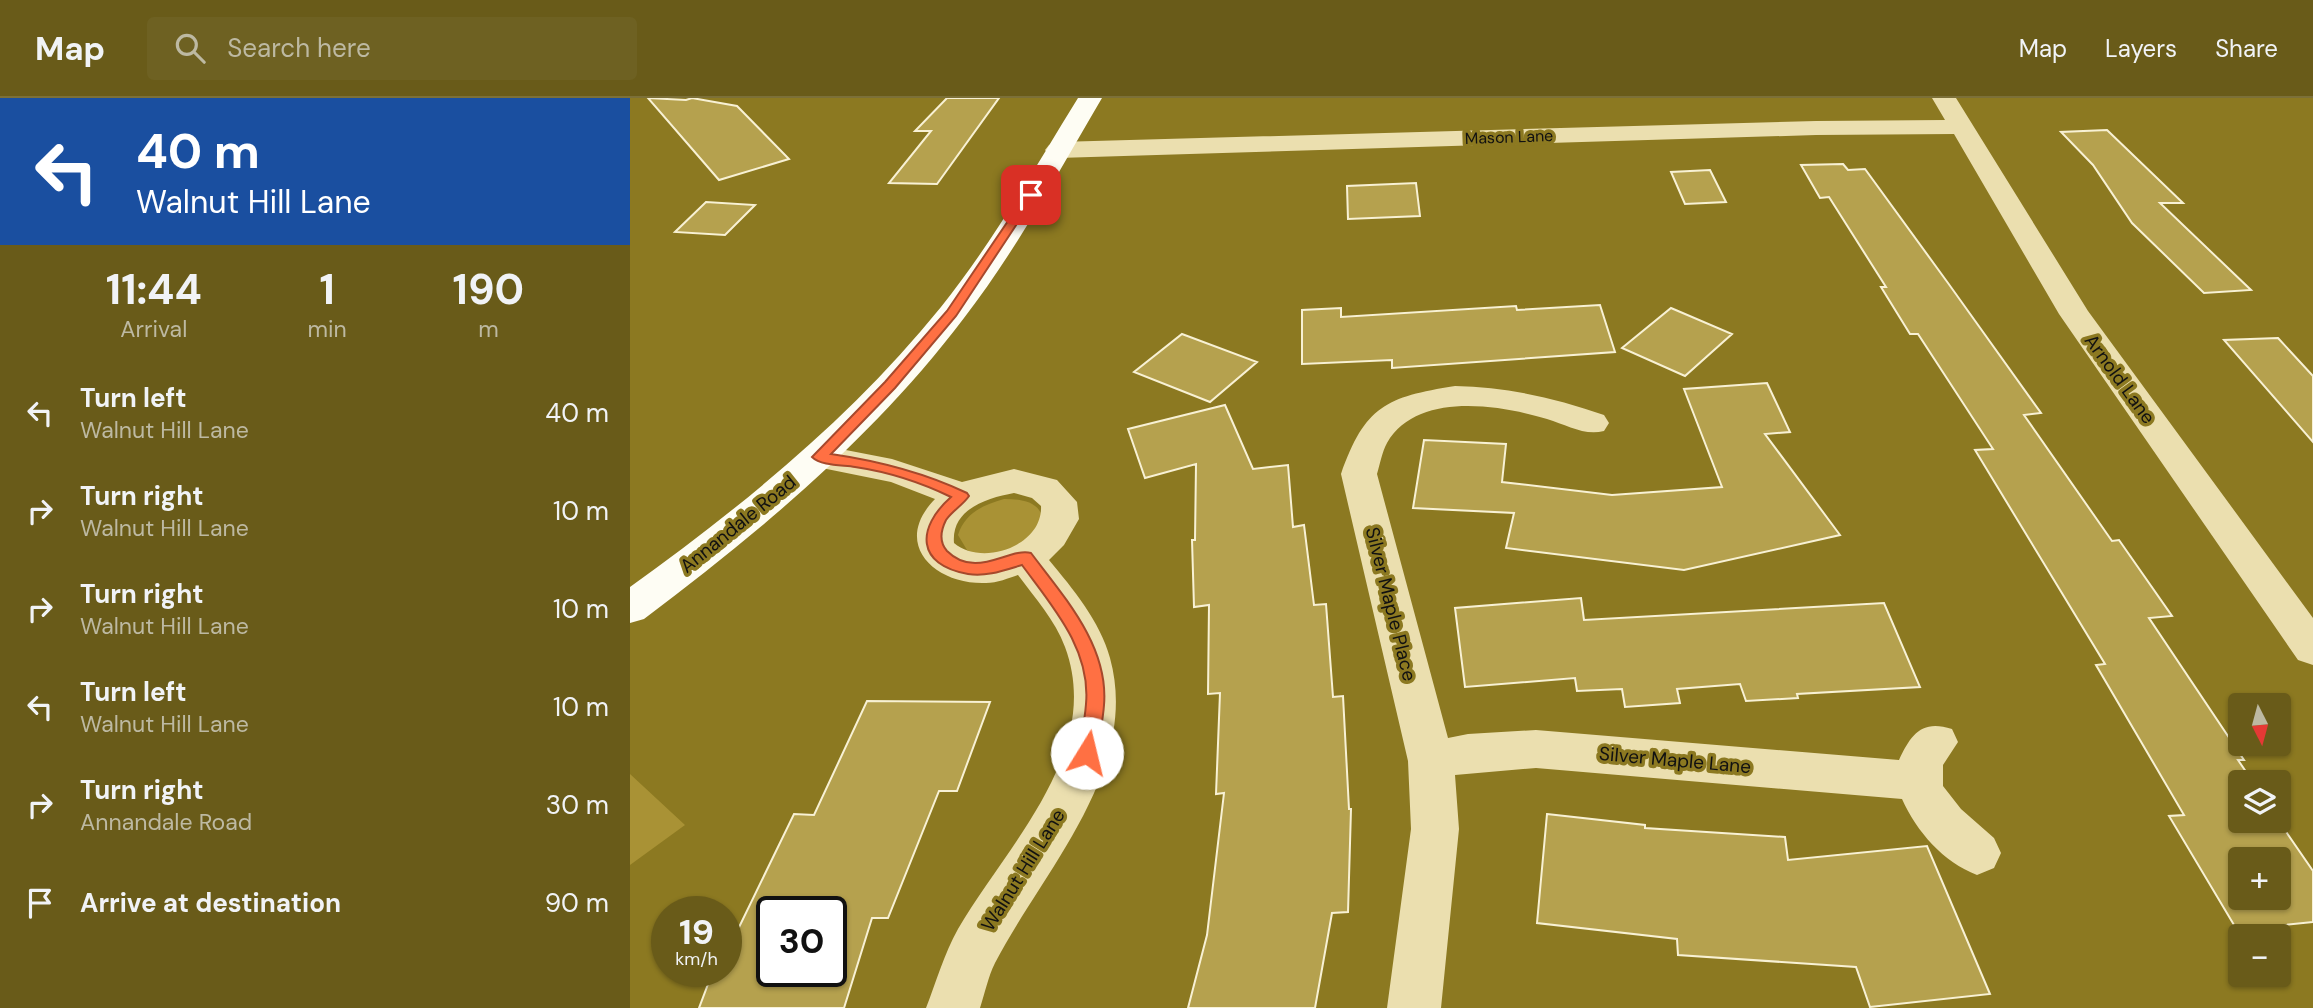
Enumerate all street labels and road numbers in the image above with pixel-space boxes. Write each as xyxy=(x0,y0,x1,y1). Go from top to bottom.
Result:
street label: Mason Lane xyxy=(1464,125,1554,149)
street label: Arnold Lane xyxy=(2079,329,2161,429)
street label: Annandale Road xyxy=(675,470,801,578)
street label: Silver Maple Place xyxy=(1360,524,1422,684)
street label: Silver Maple Lane xyxy=(1598,741,1752,779)
street label: Walnut Hill Lane xyxy=(975,804,1071,936)

